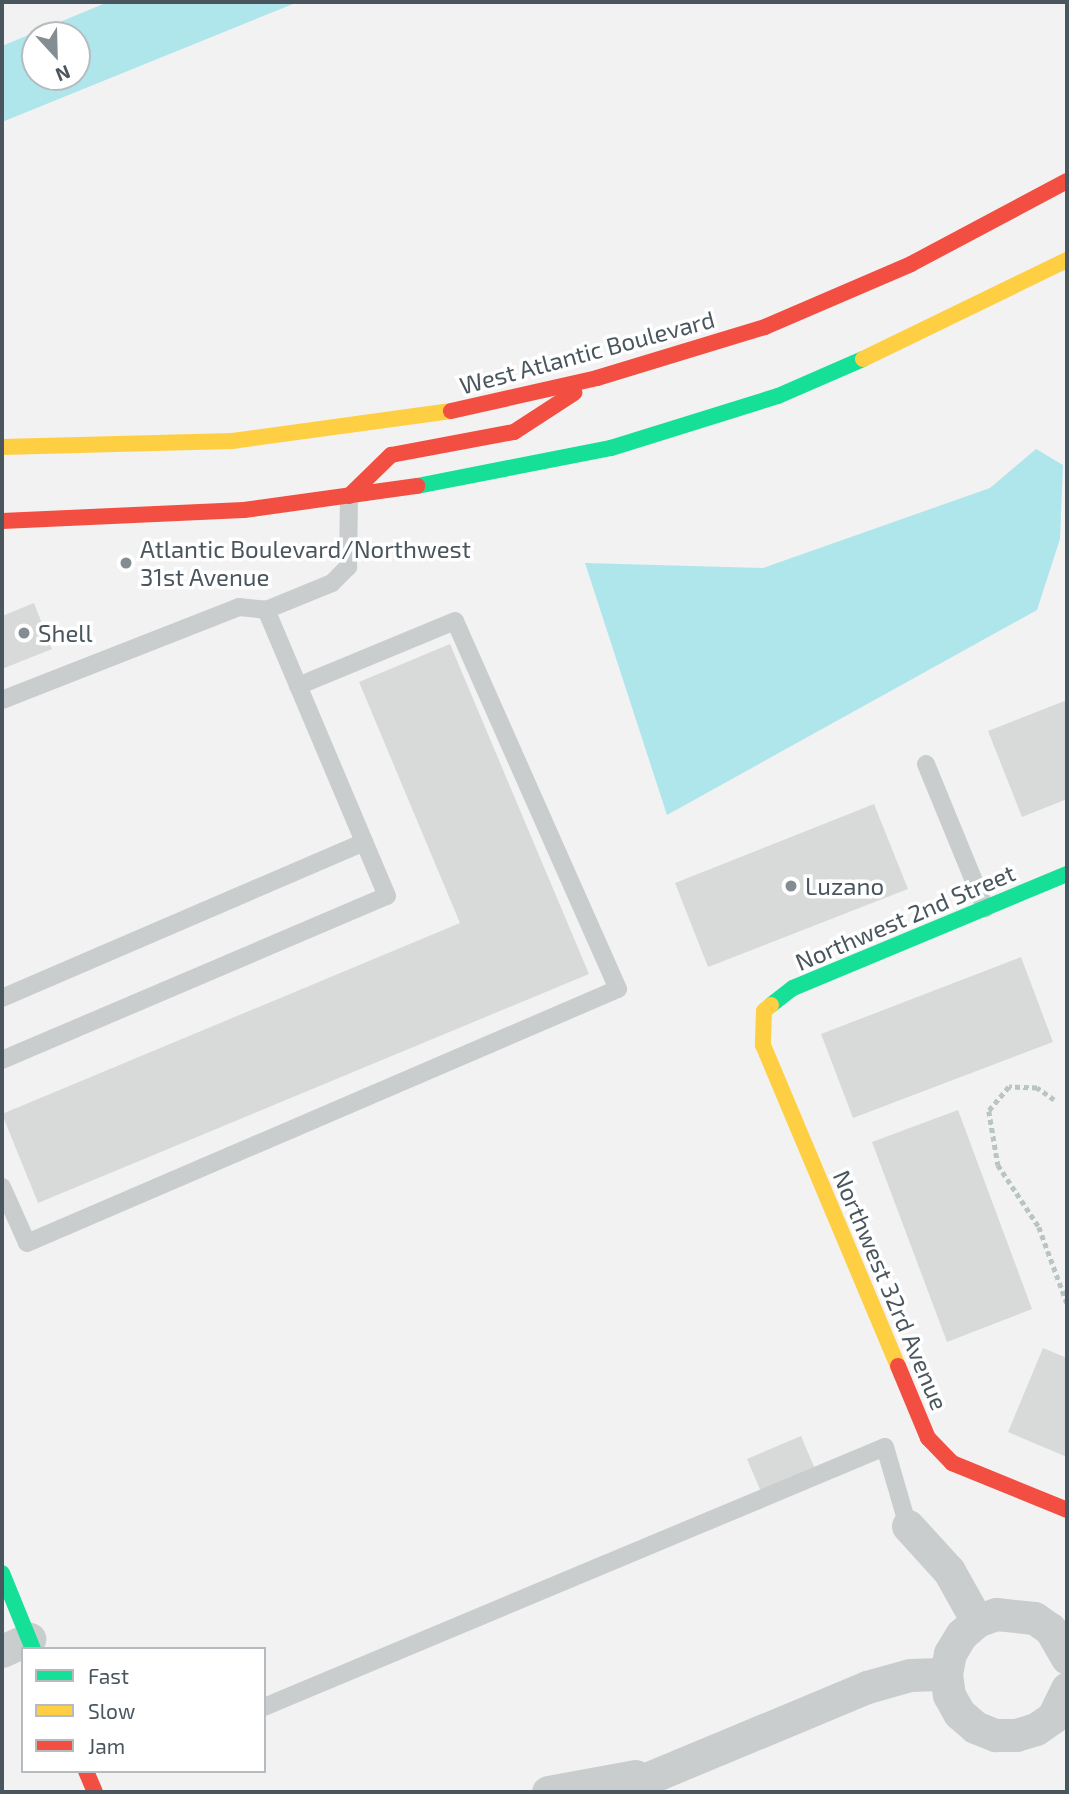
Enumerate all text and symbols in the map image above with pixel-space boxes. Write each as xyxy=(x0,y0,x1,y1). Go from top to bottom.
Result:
north arrow xyxy=(21,21,91,91)
text: N xyxy=(53,61,74,87)
street label: West Atlantic Boulevard xyxy=(456,304,718,400)
place label: Atlantic Boulevard/Northwest 31st Avenue xyxy=(140,535,471,591)
marker: Atlantic Boulevard/Northwest 31st Avenue xyxy=(118,555,134,571)
place label: Shell xyxy=(38,619,93,647)
marker: Shell xyxy=(16,625,32,641)
street label: Northwest 2nd Street xyxy=(791,858,1019,976)
place label: Luzano xyxy=(805,872,884,900)
marker: Luzano xyxy=(783,878,799,894)
street label: Northwest 32rd Avenue xyxy=(827,1165,955,1415)
legend xyxy=(21,1647,266,1773)
text: Fast xyxy=(88,1663,129,1688)
text: Slow xyxy=(88,1698,135,1723)
text: Jam xyxy=(88,1733,125,1758)

